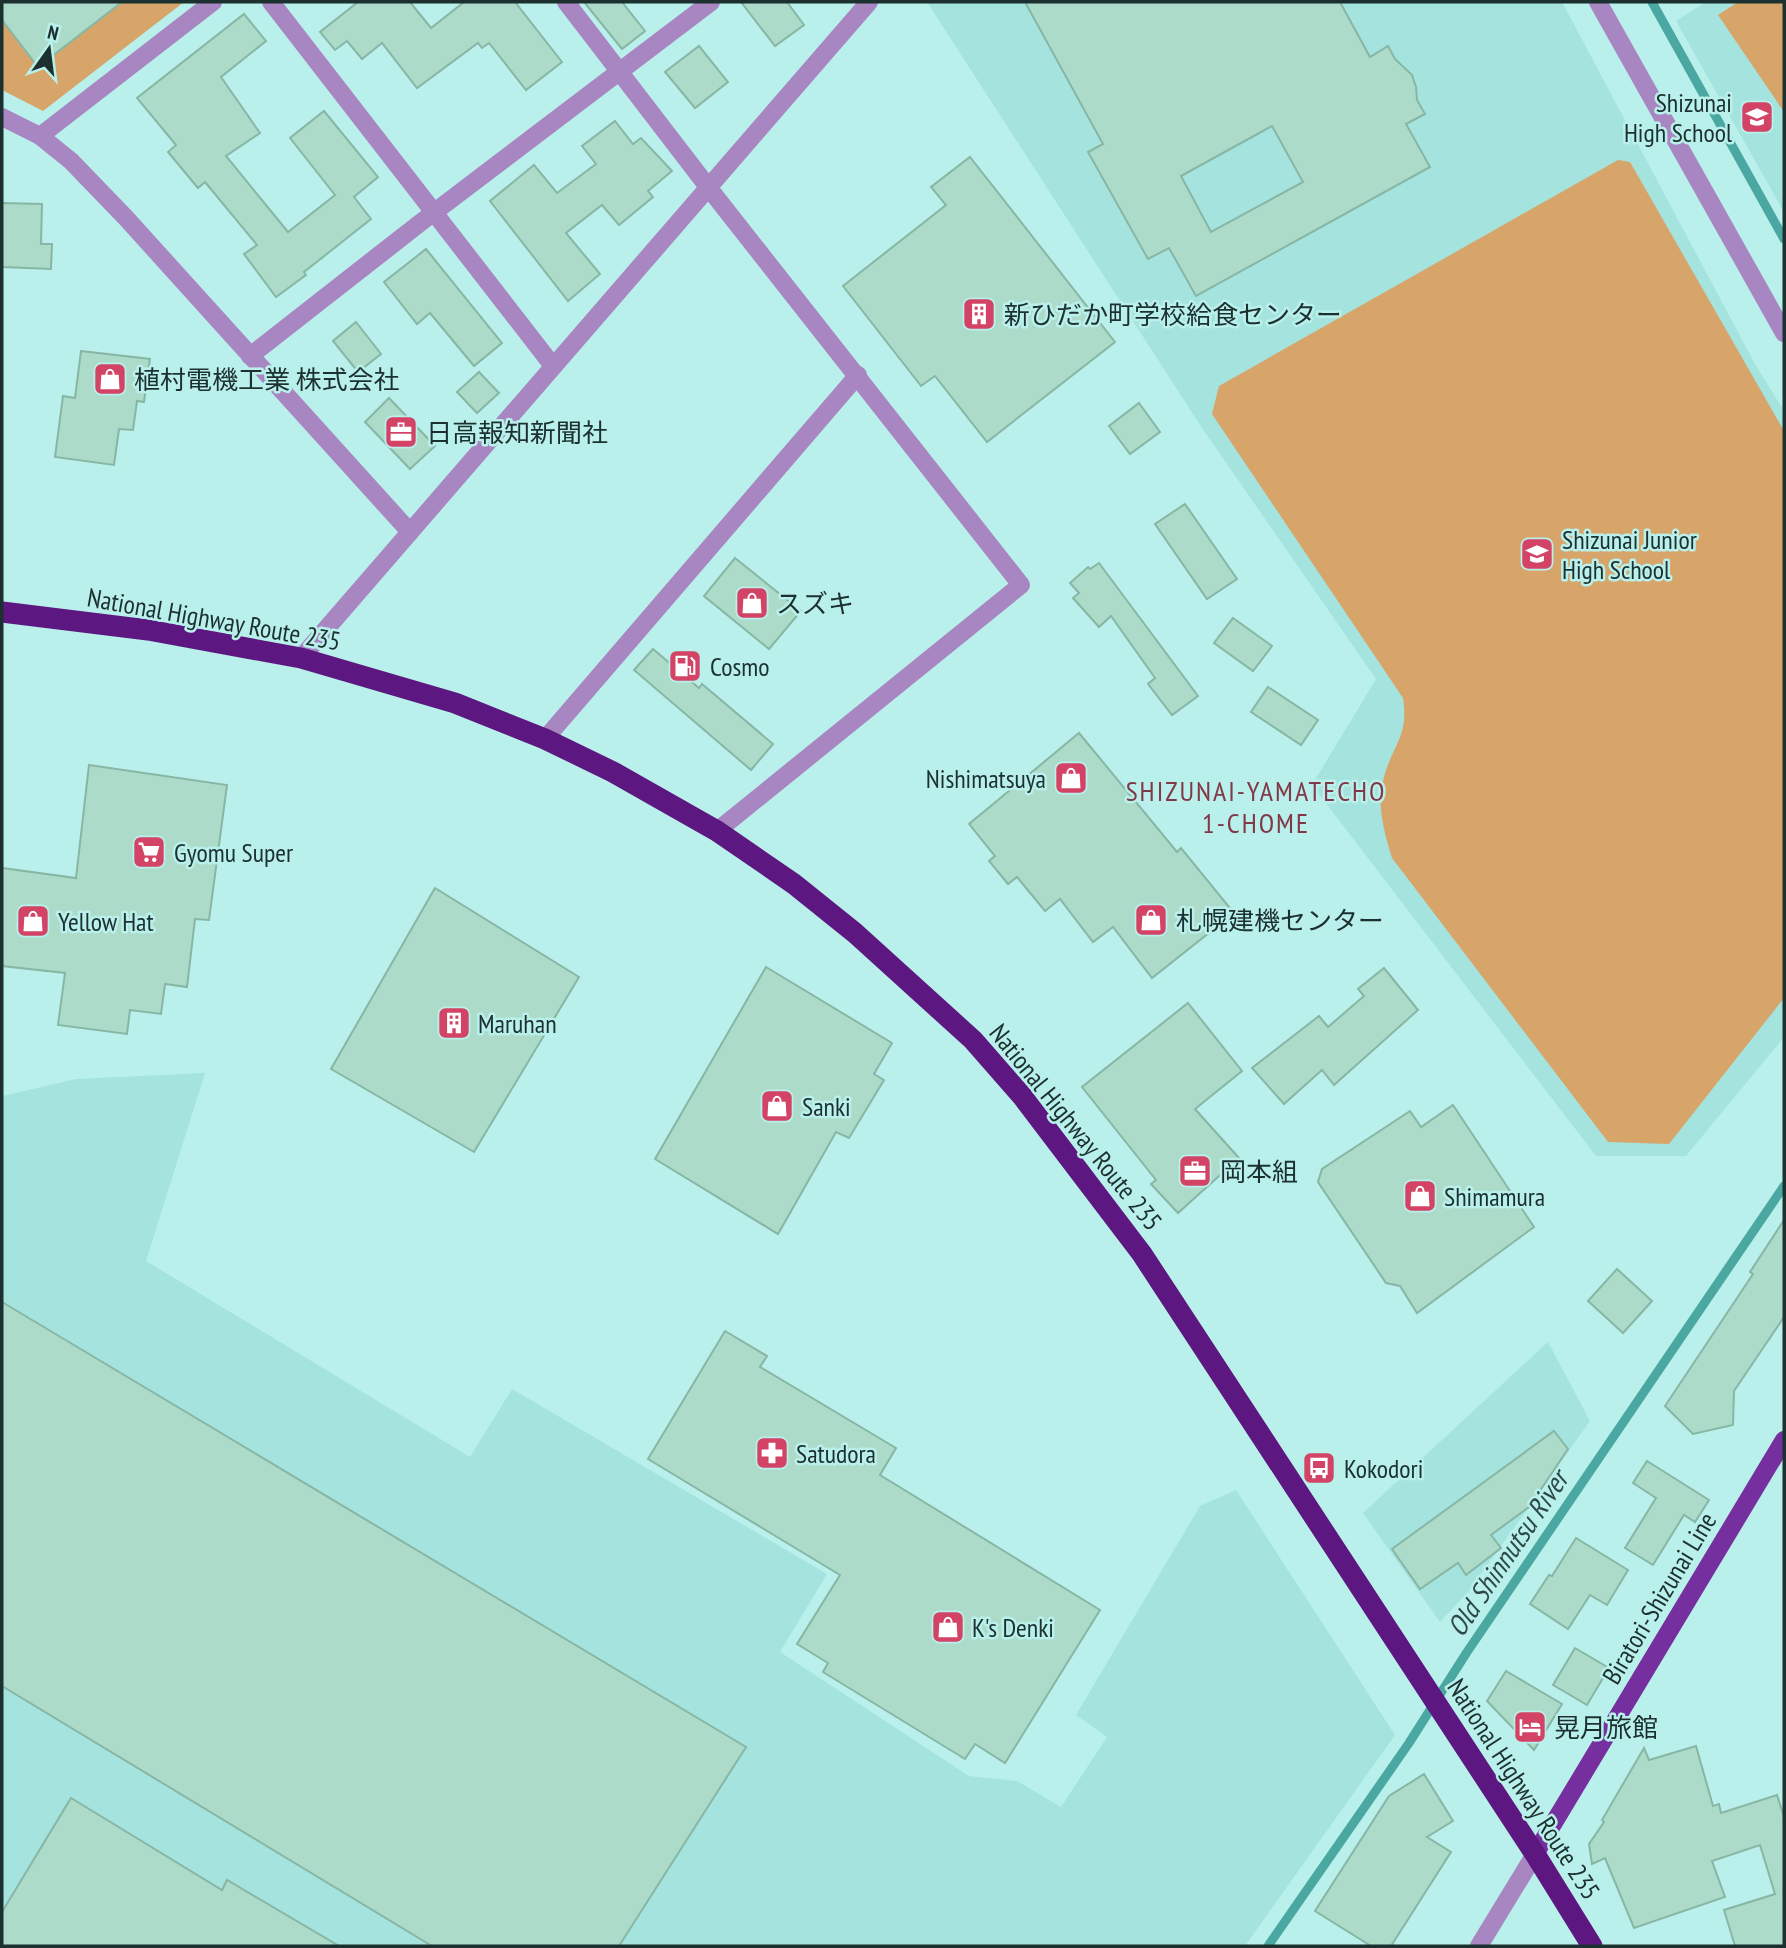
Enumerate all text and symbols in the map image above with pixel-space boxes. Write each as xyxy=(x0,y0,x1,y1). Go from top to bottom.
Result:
north arrow xyxy=(14,14,84,84)
text: N xyxy=(45,20,61,45)
place label: Shizunai High School xyxy=(1624,86,1732,149)
school or university icon: Shizunai High School xyxy=(1738,98,1776,136)
building icon: 新ひだか町学校給食センター xyxy=(960,295,998,333)
place label: 新ひだか町学校給食センター xyxy=(1004,298,1342,331)
shop icon: 植村電機工業 株式会社 xyxy=(91,360,129,398)
place label: 植村電機工業 株式会社 xyxy=(134,363,400,396)
office icon: 日高報知新聞社 xyxy=(382,413,420,451)
place label: 日高報知新聞社 xyxy=(426,416,608,449)
place label: Shizunai Junior High School xyxy=(1562,523,1697,586)
school or university icon: Shizunai Junior High School xyxy=(1518,535,1556,573)
street label: National Highway Route 235 xyxy=(85,580,343,658)
shop icon: スズキ xyxy=(733,584,771,622)
place label: スズキ xyxy=(776,587,854,620)
fuel station icon: Cosmo xyxy=(666,647,704,685)
place label: Cosmo xyxy=(710,650,769,683)
shop icon: Nishimatsuya xyxy=(1052,759,1090,797)
place label: Nishimatsuya xyxy=(926,762,1046,795)
district label: SHIZUNAI-YAMATECHO 1-CHOME xyxy=(1126,772,1386,841)
supermarket icon: Gyomu Super xyxy=(130,833,168,871)
place label: Gyomu Super xyxy=(174,836,293,869)
shop icon: 札幌建機センター xyxy=(1132,901,1170,939)
shop icon: Yellow Hat xyxy=(14,902,52,940)
place label: 札幌建機センター xyxy=(1176,904,1384,937)
place label: Yellow Hat xyxy=(58,905,154,938)
building icon: Maruhan xyxy=(435,1004,473,1042)
place label: Maruhan xyxy=(478,1007,557,1040)
street label: National Highway Route 235 xyxy=(982,1017,1170,1237)
shop icon: Sanki xyxy=(758,1087,796,1125)
place label: Sanki xyxy=(802,1090,851,1123)
office icon: 岡本組 xyxy=(1176,1152,1214,1190)
place label: 岡本組 xyxy=(1220,1155,1298,1188)
shop icon: Shimamura xyxy=(1401,1177,1439,1215)
place label: Shimamura xyxy=(1444,1180,1545,1213)
pharmacy icon: Satudora xyxy=(753,1434,791,1472)
place label: Satudora xyxy=(796,1437,876,1470)
bus stop icon: Kokodori xyxy=(1300,1449,1338,1487)
place label: Kokodori xyxy=(1344,1452,1423,1485)
water label: Old Shinnutsu River xyxy=(1438,1460,1578,1643)
street label: Biratori-Shizunai Line xyxy=(1595,1506,1723,1690)
shop icon: K's Denki xyxy=(929,1608,967,1646)
place label: K's Denki xyxy=(972,1611,1054,1644)
street label: National Highway Route 235 xyxy=(1440,1672,1608,1906)
hotel icon: 晃月旅館 xyxy=(1511,1708,1549,1746)
place label: 晃月旅館 xyxy=(1554,1711,1658,1744)

